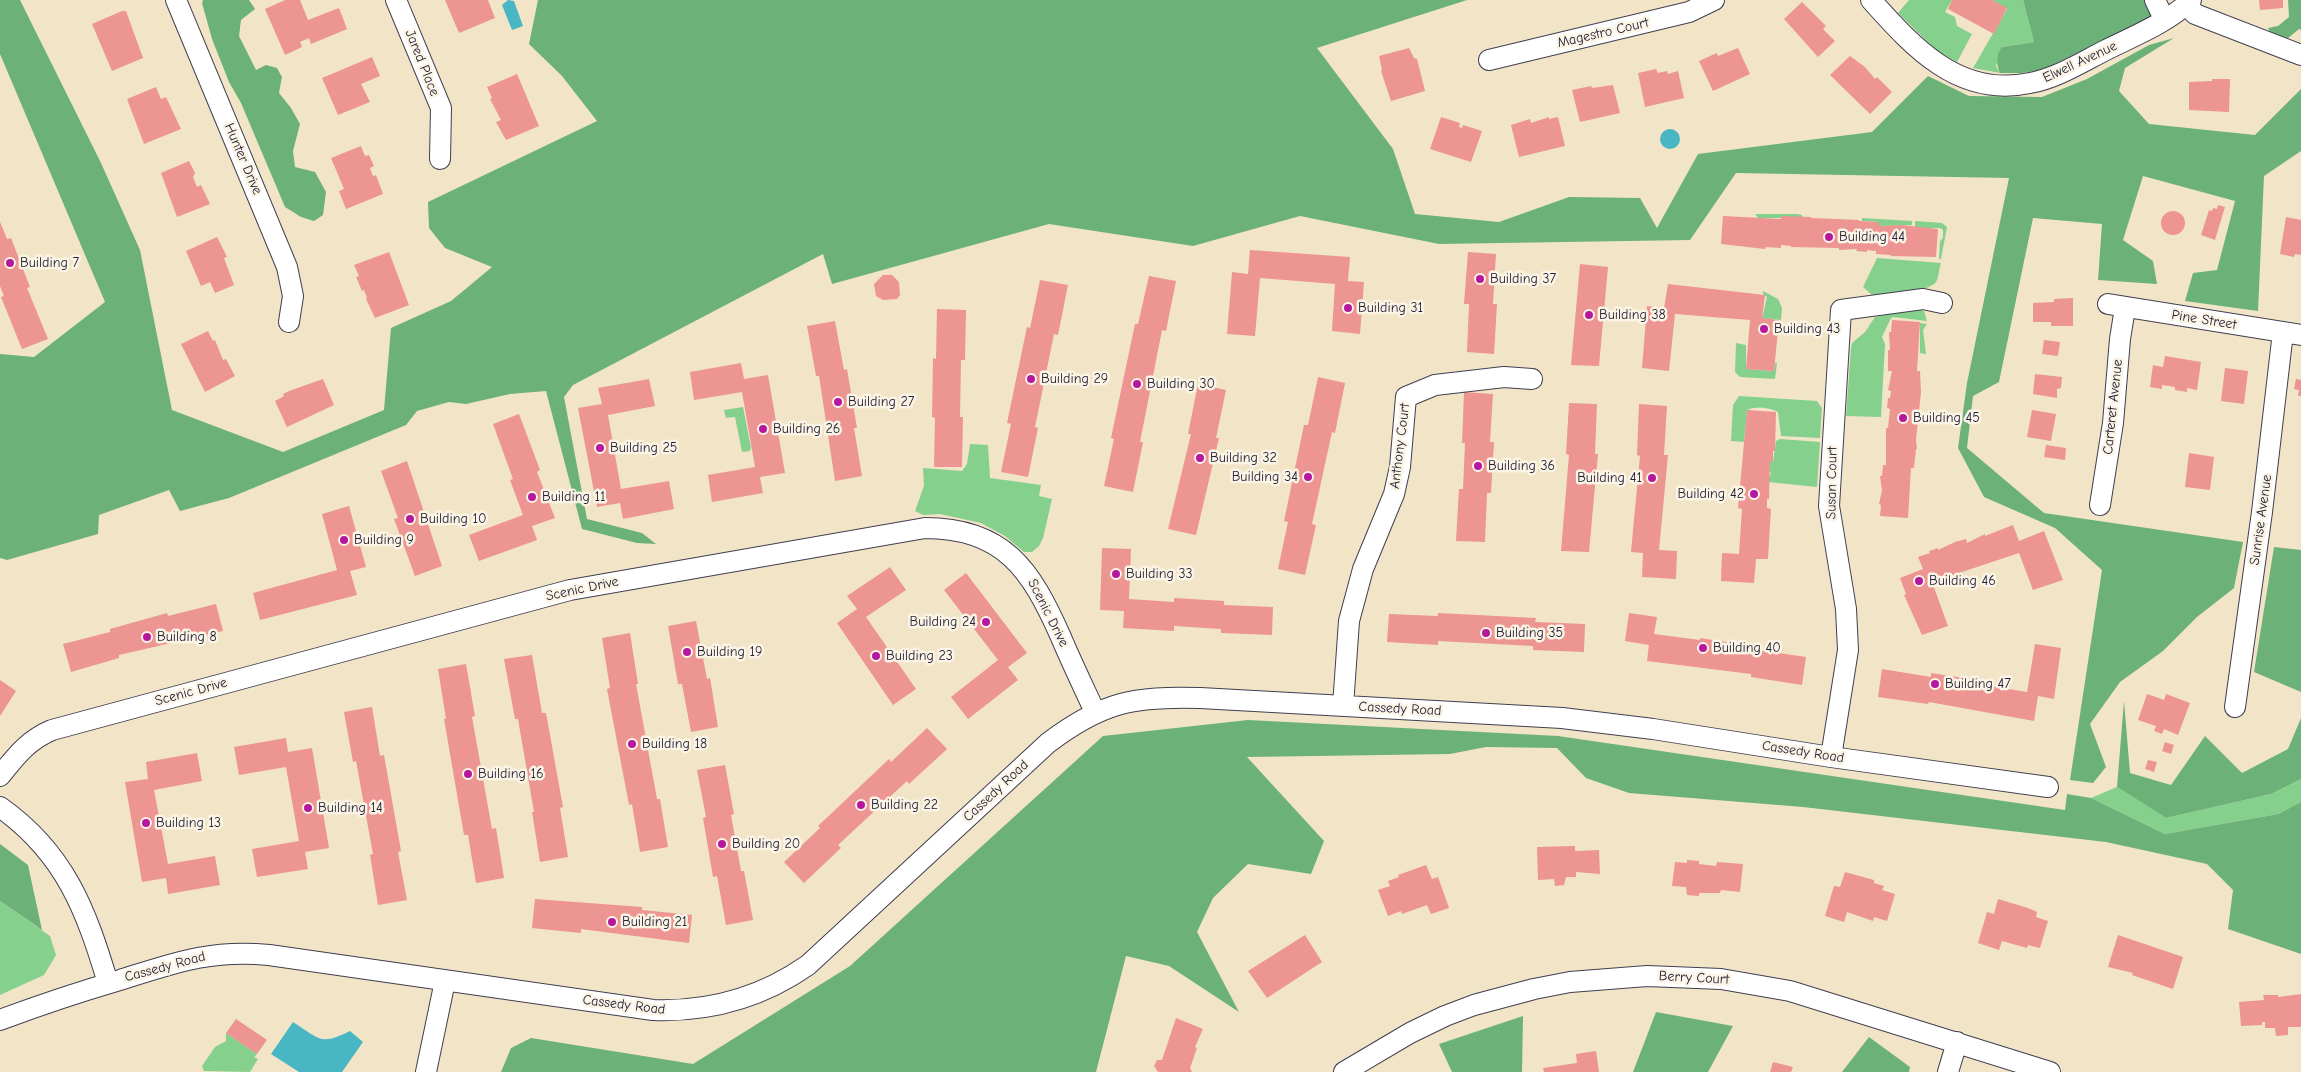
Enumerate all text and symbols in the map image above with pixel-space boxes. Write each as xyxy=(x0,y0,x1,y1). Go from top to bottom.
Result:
street label: Magestro Court xyxy=(1556,14,1650,52)
street label: Jared Place xyxy=(401,27,443,99)
street label: Elwell Avenue xyxy=(2040,37,2120,87)
street label: Hunter Drive xyxy=(220,121,266,197)
place label: Building 44 xyxy=(1839,229,1905,245)
marker: Building 44 xyxy=(1823,231,1835,243)
place label: Building 7 xyxy=(20,255,79,271)
marker: Building 7 xyxy=(4,257,16,269)
place label: Building 37 xyxy=(1490,271,1556,287)
marker: Building 37 xyxy=(1474,273,1486,285)
place label: Building 31 xyxy=(1358,300,1423,316)
marker: Building 31 xyxy=(1342,302,1354,314)
place label: Building 38 xyxy=(1599,307,1666,323)
street label: Pine Street xyxy=(2170,307,2238,333)
marker: Building 38 xyxy=(1583,309,1595,321)
place label: Building 43 xyxy=(1774,321,1840,337)
marker: Building 43 xyxy=(1758,323,1770,335)
street label: Carteret Avenue xyxy=(2100,359,2126,455)
place label: Building 29 xyxy=(1041,371,1108,387)
marker: Building 29 xyxy=(1025,373,1037,385)
place label: Building 30 xyxy=(1147,376,1215,392)
marker: Building 30 xyxy=(1131,378,1143,390)
place label: Building 27 xyxy=(848,394,914,410)
marker: Building 27 xyxy=(832,396,844,408)
street label: Anthony Court xyxy=(1386,402,1414,490)
place label: Building 45 xyxy=(1913,410,1980,426)
marker: Building 45 xyxy=(1897,412,1909,424)
place label: Building 26 xyxy=(773,421,840,437)
marker: Building 26 xyxy=(757,423,769,435)
place label: Building 25 xyxy=(610,440,677,456)
marker: Building 25 xyxy=(594,442,606,454)
street label: Susan Court xyxy=(1823,446,1841,520)
place label: Building 32 xyxy=(1210,450,1277,466)
marker: Building 32 xyxy=(1194,452,1206,464)
place label: Building 36 xyxy=(1488,458,1555,474)
marker: Building 36 xyxy=(1472,460,1484,472)
place label: Building 34 xyxy=(1232,469,1298,485)
place label: Building 41 xyxy=(1577,470,1642,486)
marker: Building 34 xyxy=(1302,471,1314,483)
marker: Building 41 xyxy=(1646,472,1658,484)
street label: Sunrise Avenue xyxy=(2246,474,2276,566)
place label: Building 42 xyxy=(1677,486,1744,502)
marker: Building 42 xyxy=(1748,488,1760,500)
place label: Building 11 xyxy=(542,489,606,505)
marker: Building 11 xyxy=(526,491,538,503)
place label: Building 10 xyxy=(420,511,487,527)
marker: Building 10 xyxy=(404,513,416,525)
place label: Building 9 xyxy=(354,532,414,548)
marker: Building 9 xyxy=(338,534,350,546)
place label: Building 33 xyxy=(1126,566,1193,582)
marker: Building 33 xyxy=(1110,568,1122,580)
street label: Scenic Drive xyxy=(544,573,620,605)
place label: Building 46 xyxy=(1929,573,1996,589)
marker: Building 46 xyxy=(1913,575,1925,587)
street label: Scenic Drive xyxy=(1024,576,1072,650)
place label: Building 24 xyxy=(909,614,976,630)
marker: Building 24 xyxy=(980,616,992,628)
place label: Building 35 xyxy=(1496,625,1563,641)
marker: Building 35 xyxy=(1480,627,1492,639)
place label: Building 8 xyxy=(157,629,217,645)
marker: Building 8 xyxy=(141,631,153,643)
place label: Building 40 xyxy=(1713,640,1781,656)
marker: Building 40 xyxy=(1697,642,1709,654)
place label: Building 19 xyxy=(697,644,762,660)
marker: Building 19 xyxy=(681,646,693,658)
place label: Building 23 xyxy=(886,648,953,664)
marker: Building 23 xyxy=(870,650,882,662)
street label: Scenic Drive xyxy=(153,674,229,710)
place label: Building 47 xyxy=(1945,676,2011,692)
marker: Building 47 xyxy=(1929,678,1941,690)
street label: Cassedy Road xyxy=(1358,698,1442,720)
place label: Building 18 xyxy=(642,736,707,752)
street label: Cassedy Road xyxy=(1761,737,1845,767)
marker: Building 18 xyxy=(626,738,638,750)
street label: Cassedy Road xyxy=(960,757,1032,825)
place label: Building 16 xyxy=(478,766,544,782)
marker: Building 16 xyxy=(462,768,474,780)
place label: Building 22 xyxy=(871,797,938,813)
marker: Building 22 xyxy=(855,799,867,811)
place label: Building 14 xyxy=(318,800,383,816)
marker: Building 14 xyxy=(302,802,314,814)
place label: Building 13 xyxy=(156,815,221,831)
marker: Building 13 xyxy=(140,817,152,829)
place label: Building 20 xyxy=(732,836,800,852)
marker: Building 20 xyxy=(716,838,728,850)
place label: Building 21 xyxy=(622,914,687,930)
marker: Building 21 xyxy=(606,916,618,928)
street label: Cassedy Road xyxy=(123,948,207,986)
street label: Berry Court xyxy=(1658,968,1730,988)
street label: Cassedy Road xyxy=(582,992,666,1018)

